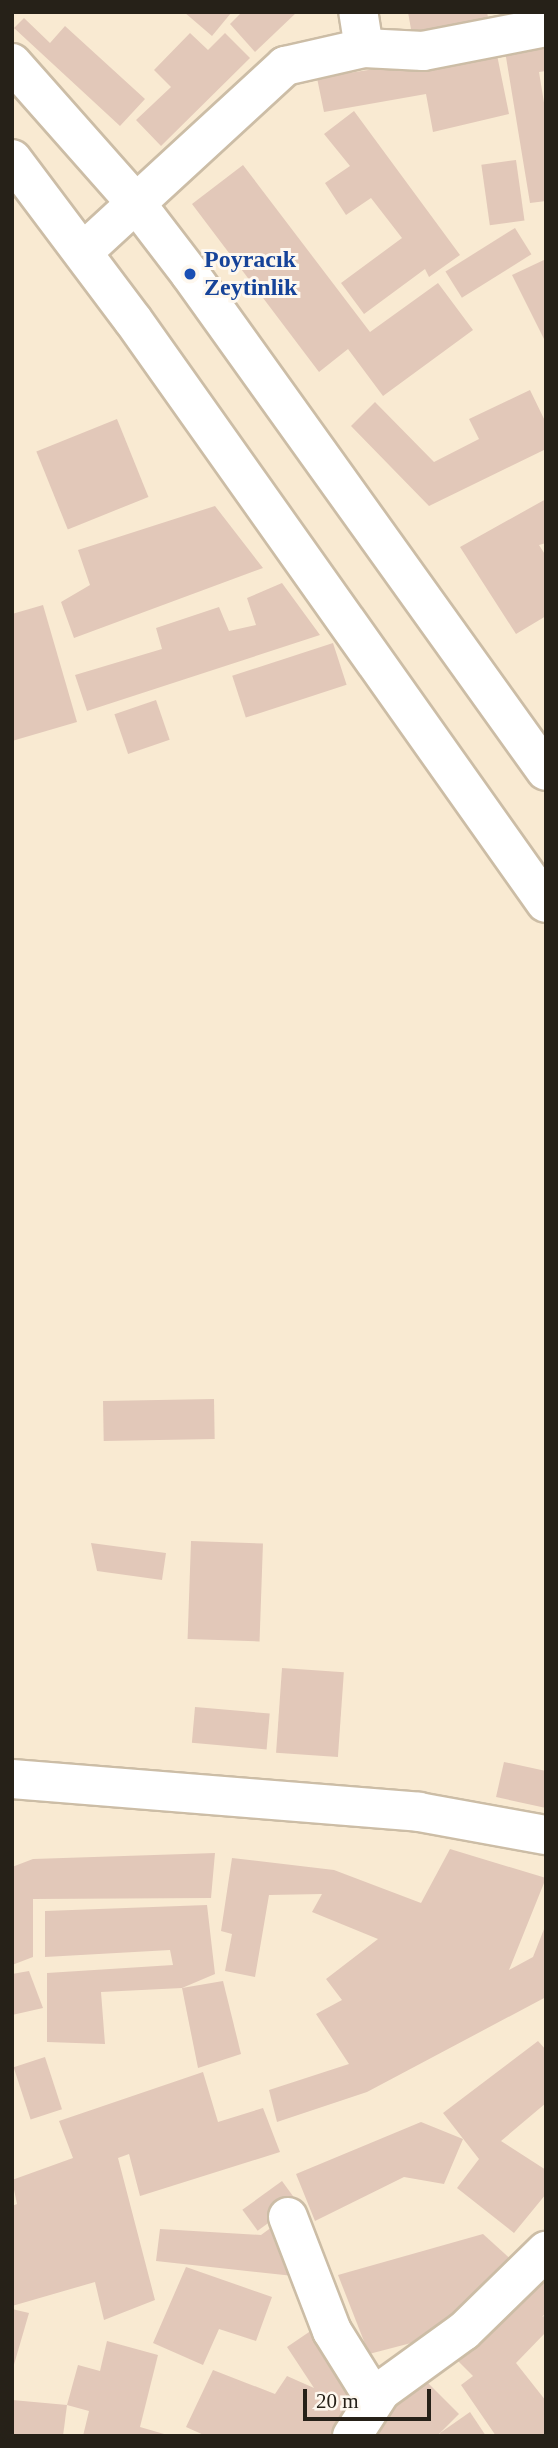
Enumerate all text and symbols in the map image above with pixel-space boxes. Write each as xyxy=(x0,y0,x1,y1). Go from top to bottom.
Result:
place label: Poyracık Zeytinlik xyxy=(204,246,297,302)
marker: Poyracık Zeytinlik xyxy=(182,266,198,282)
scale bar xyxy=(306,2374,434,2418)
text: 20 m xyxy=(316,2389,359,2413)

